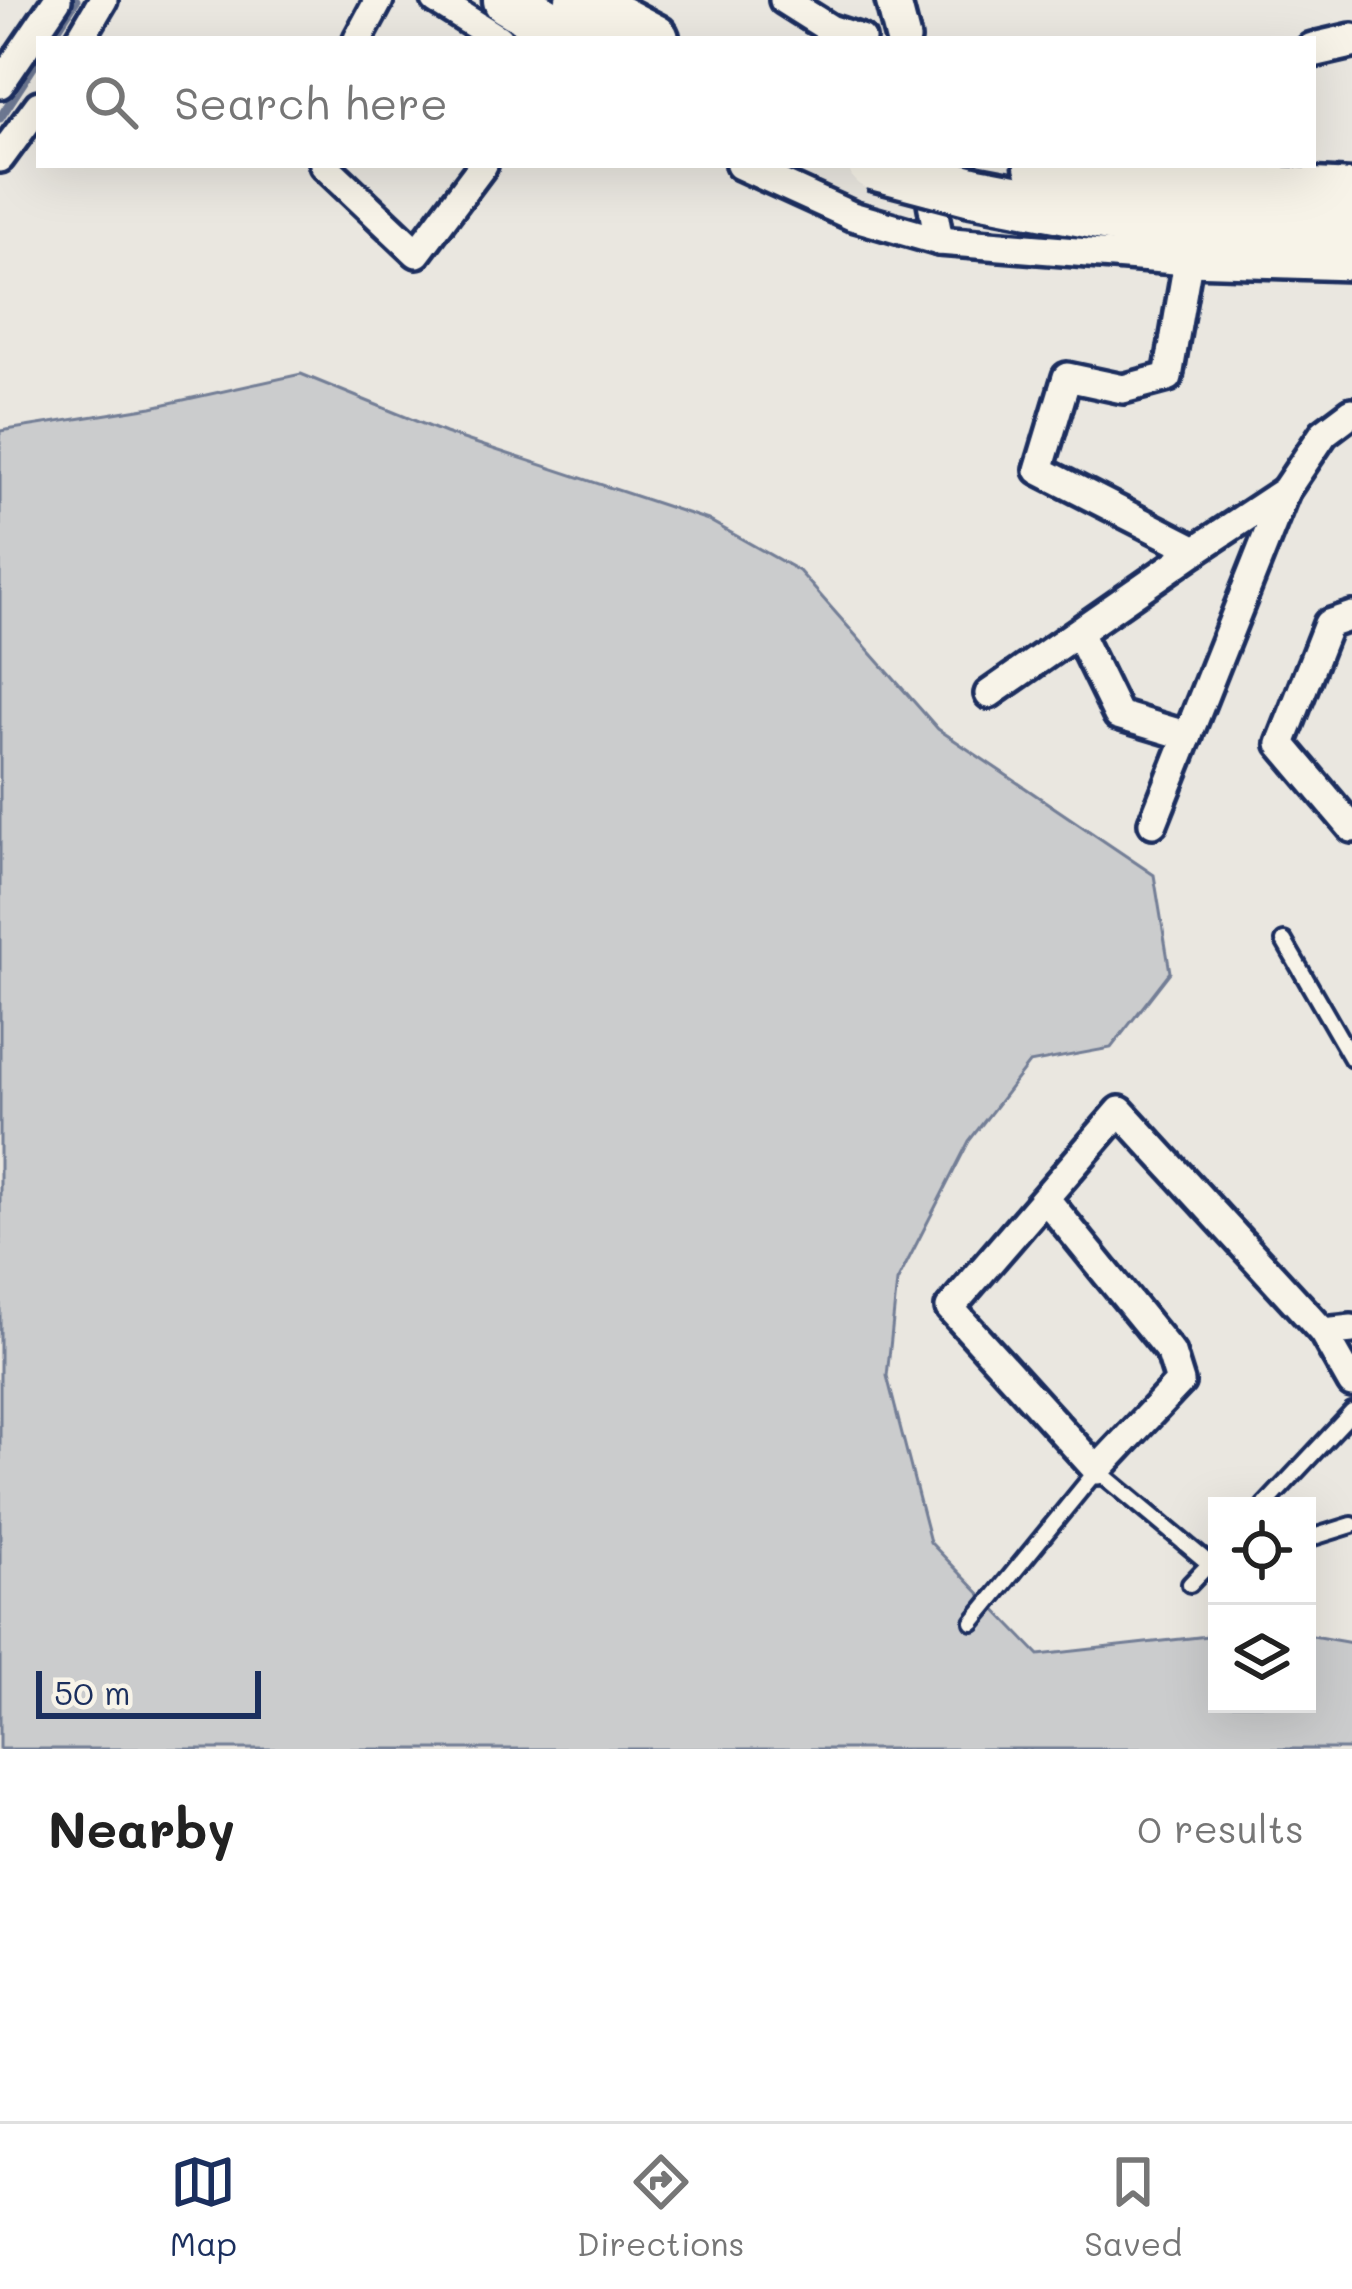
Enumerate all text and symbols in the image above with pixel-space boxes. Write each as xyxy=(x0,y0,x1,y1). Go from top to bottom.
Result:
search box xyxy=(36,36,1316,168)
icon: search xyxy=(78,69,144,135)
text: Search here xyxy=(174,73,448,131)
map controls xyxy=(1208,1497,1316,1713)
button: locate xyxy=(1208,1497,1316,1605)
button: layers xyxy=(1208,1605,1316,1713)
scale bar xyxy=(36,1665,261,1718)
text: 50 m xyxy=(54,1670,130,1713)
text: Nearby xyxy=(48,1794,235,1861)
text: 0 results xyxy=(1138,1802,1304,1853)
tab: Map xyxy=(170,2149,237,2264)
tab: Directions xyxy=(577,2149,744,2264)
tab: Saved xyxy=(1084,2149,1182,2264)

